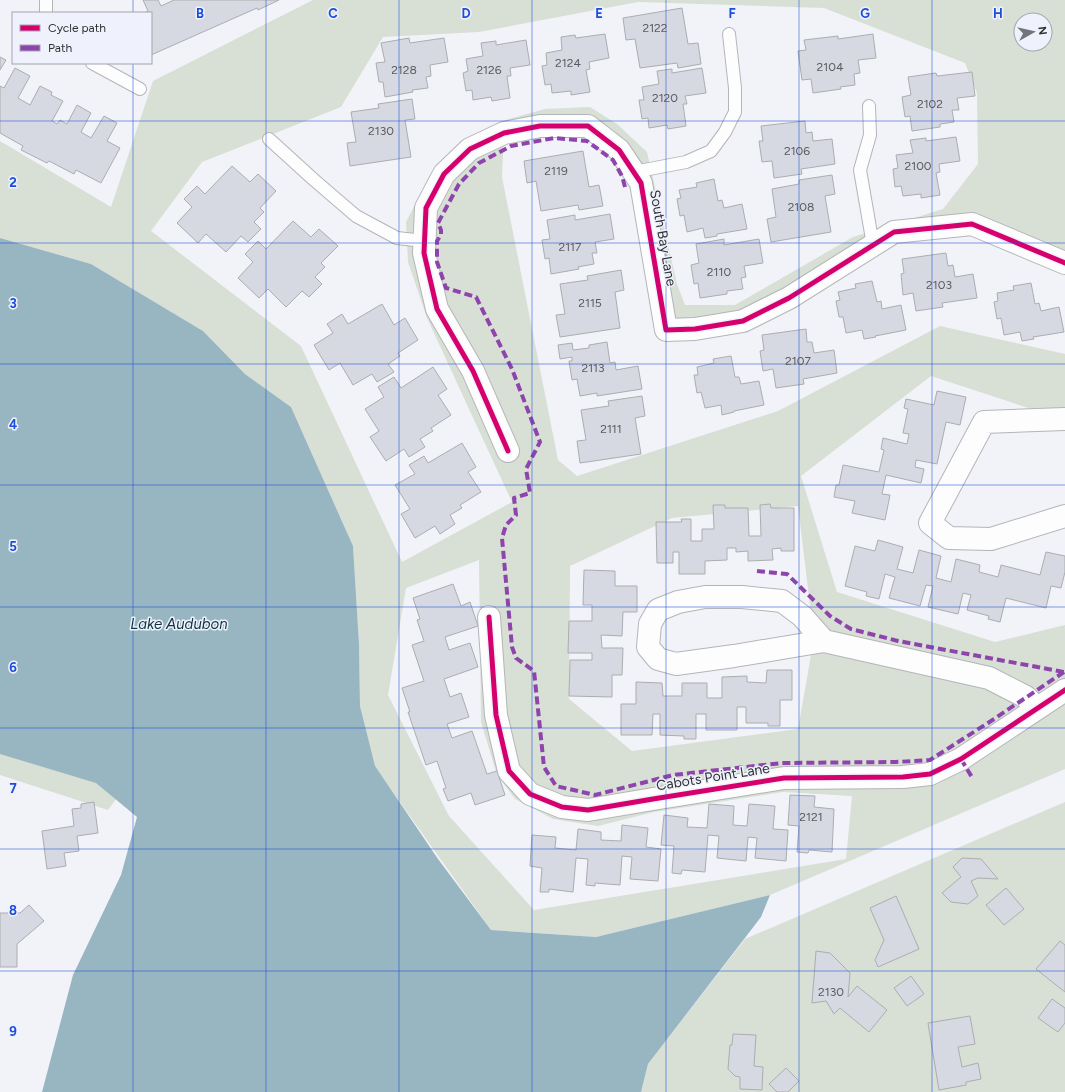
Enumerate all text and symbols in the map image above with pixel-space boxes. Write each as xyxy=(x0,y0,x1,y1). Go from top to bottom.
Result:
text: B xyxy=(196,6,204,21)
text: C xyxy=(328,6,338,21)
text: D xyxy=(461,6,471,21)
text: E xyxy=(595,6,603,21)
text: F xyxy=(728,6,736,21)
text: G xyxy=(860,6,870,21)
text: H xyxy=(993,6,1003,21)
legend xyxy=(12,12,152,64)
north arrow xyxy=(1013,12,1053,52)
text: Cycle path xyxy=(48,21,106,35)
house number: 2122 xyxy=(642,21,668,35)
text: N xyxy=(1035,26,1049,36)
text: Path xyxy=(48,41,72,55)
house number: 2124 xyxy=(555,56,581,70)
house number: 2104 xyxy=(817,60,844,74)
house number: 2128 xyxy=(391,63,417,77)
house number: 2126 xyxy=(476,63,502,77)
house number: 2120 xyxy=(652,91,678,105)
house number: 2102 xyxy=(917,97,943,111)
house number: 2130 xyxy=(368,124,394,138)
house number: 2106 xyxy=(784,144,810,158)
house number: 2100 xyxy=(904,159,932,173)
house number: 2119 xyxy=(544,164,568,178)
text: 2 xyxy=(9,175,17,190)
street label: South Bay Lane xyxy=(646,189,680,288)
house number: 2108 xyxy=(788,200,814,214)
house number: 2117 xyxy=(558,240,582,254)
house number: 2110 xyxy=(707,265,731,279)
house number: 2103 xyxy=(926,278,952,292)
text: 3 xyxy=(9,296,17,311)
house number: 2115 xyxy=(578,296,602,310)
house number: 2107 xyxy=(785,354,811,368)
house number: 2113 xyxy=(581,361,605,375)
text: 4 xyxy=(9,417,17,432)
house number: 2111 xyxy=(600,422,622,436)
text: 5 xyxy=(9,539,17,554)
water label: Lake Audubon xyxy=(130,615,228,633)
text: 6 xyxy=(9,660,17,675)
street label: Cabots Point Lane xyxy=(655,760,771,794)
text: 7 xyxy=(9,781,17,796)
house number: 2121 xyxy=(799,810,823,824)
text: 8 xyxy=(9,903,17,918)
house number: 2130 xyxy=(818,985,844,999)
text: 9 xyxy=(9,1024,17,1039)

